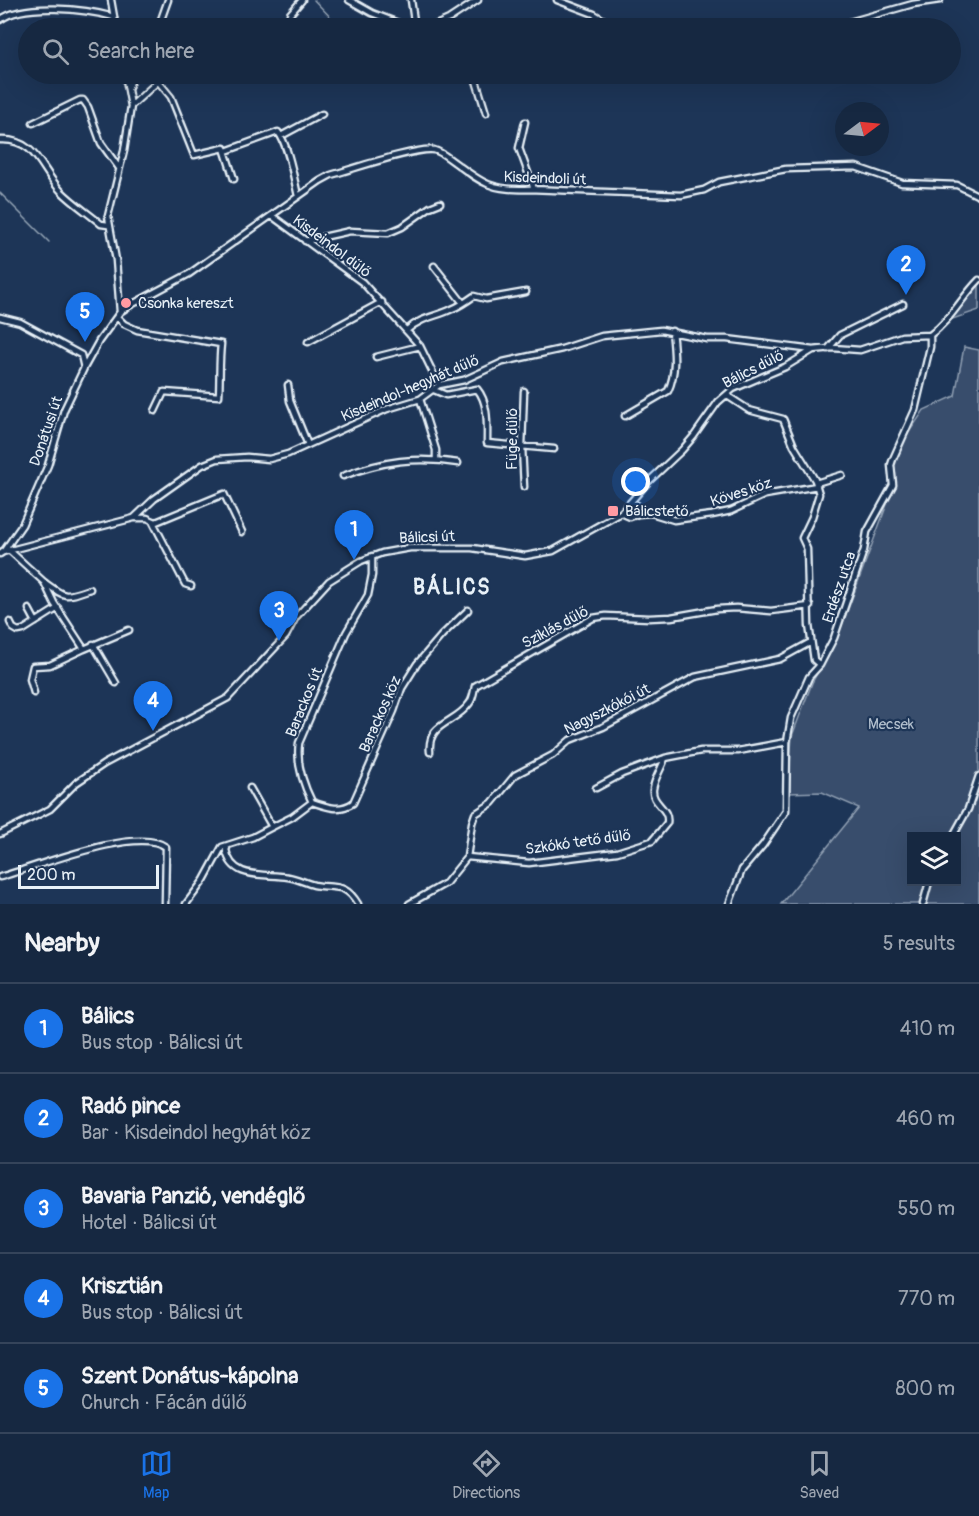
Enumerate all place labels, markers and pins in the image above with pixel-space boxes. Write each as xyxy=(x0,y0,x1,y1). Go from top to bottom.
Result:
pin: 2 xyxy=(886,246,926,295)
pin: 5 xyxy=(66,292,104,342)
place label: Csonka kereszt xyxy=(138,294,234,313)
marker: Csonka kereszt xyxy=(119,296,133,310)
place label: Bálicstető xyxy=(625,502,689,521)
marker: Bálicstető xyxy=(606,504,620,518)
pin: 1 xyxy=(334,510,374,560)
pin: 3 xyxy=(260,592,298,641)
pin: 4 xyxy=(134,682,172,731)

